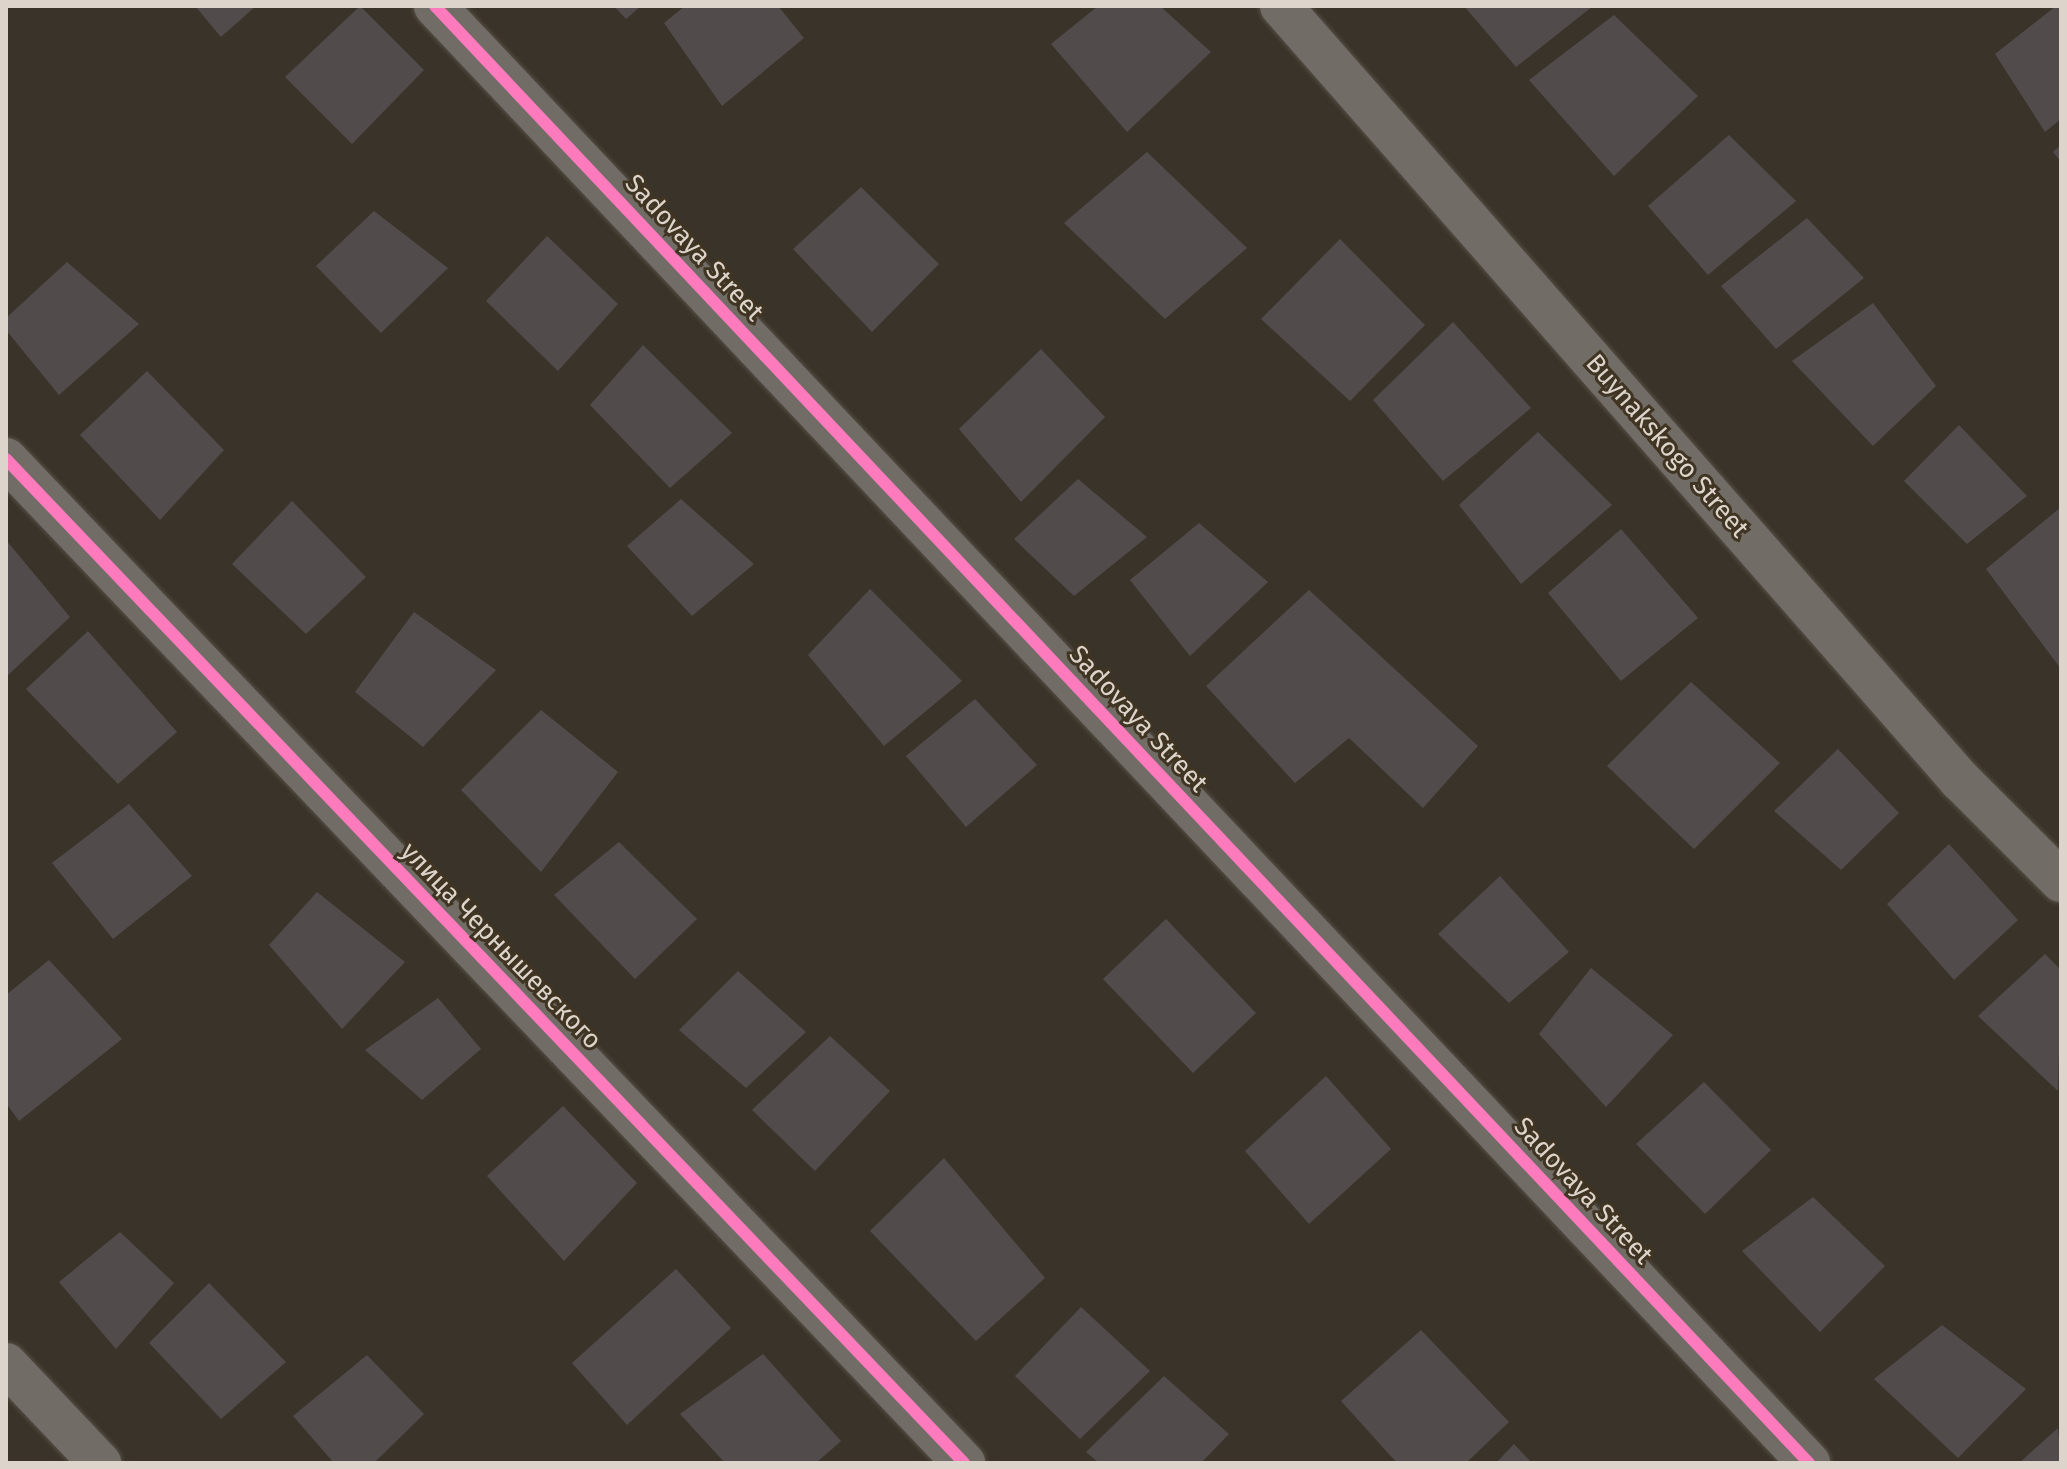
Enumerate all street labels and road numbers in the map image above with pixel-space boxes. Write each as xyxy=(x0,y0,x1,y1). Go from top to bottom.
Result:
street label: Sadovaya Street xyxy=(618,168,770,328)
street label: Buynakskogo Street xyxy=(1579,348,1755,544)
street label: Sadovaya Street xyxy=(1062,639,1214,799)
street label: улица Чернышевского xyxy=(394,836,608,1056)
street label: Sadovaya Street xyxy=(1507,1111,1659,1271)

